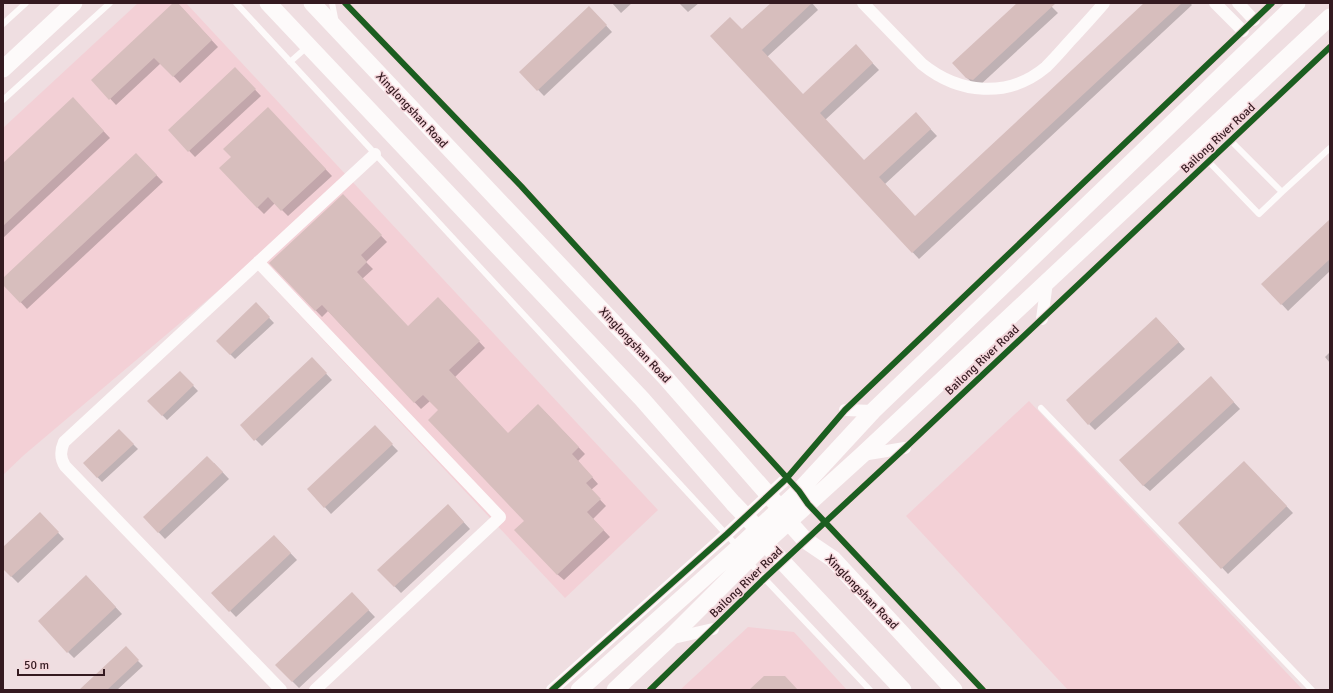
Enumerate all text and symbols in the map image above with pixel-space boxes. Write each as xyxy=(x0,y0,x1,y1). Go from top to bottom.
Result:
street label: Xinglongshan Road xyxy=(373,69,451,151)
street label: Bailong River Road xyxy=(1178,100,1259,177)
street label: Xinglongshan Road xyxy=(596,304,674,386)
street label: Bailong River Road xyxy=(942,322,1023,399)
street label: Bailong River Road xyxy=(707,544,786,621)
street label: Xinglongshan Road xyxy=(822,552,901,633)
scale bar xyxy=(18,651,104,677)
text: 50 m xyxy=(24,658,49,673)

